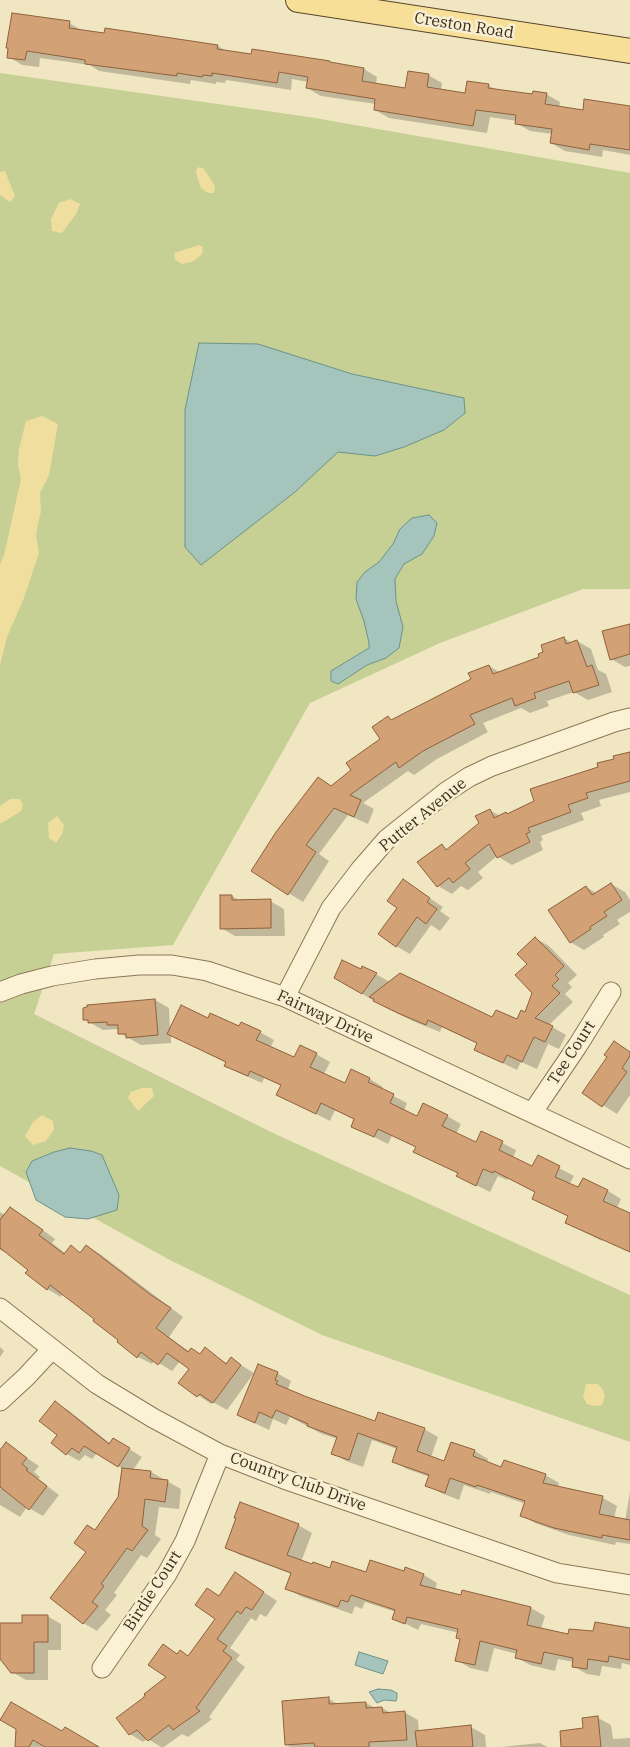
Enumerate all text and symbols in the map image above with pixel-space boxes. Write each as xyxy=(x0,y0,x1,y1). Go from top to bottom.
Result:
street label: Creston Road xyxy=(413,9,515,43)
street label: Putter Avenue xyxy=(376,774,470,856)
street label: Fairway Drive xyxy=(274,986,376,1048)
street label: Tee Court xyxy=(544,1017,600,1089)
street label: Country Club Drive xyxy=(227,1448,369,1516)
street label: Birdie Court xyxy=(120,1547,186,1635)

